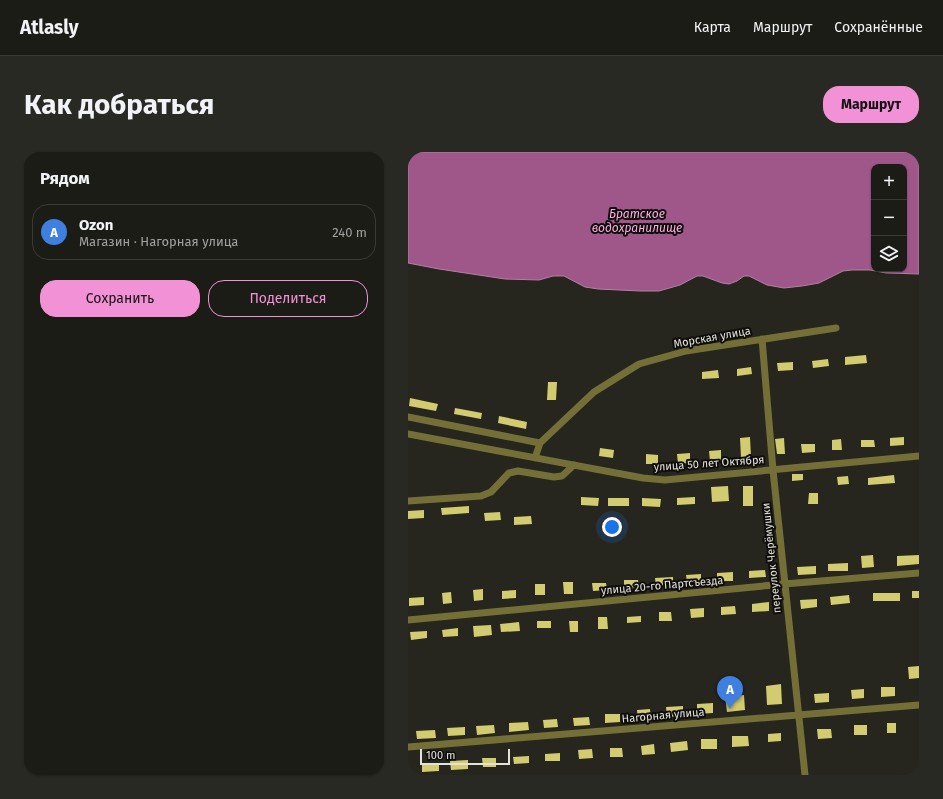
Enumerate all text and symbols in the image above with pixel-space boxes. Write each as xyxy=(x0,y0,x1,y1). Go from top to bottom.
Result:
text: Atlasly xyxy=(20,16,79,39)
text: Карта xyxy=(694,19,731,36)
text: Маршрут xyxy=(753,19,812,36)
text: Сохранённые xyxy=(834,19,923,36)
button: Маршрут xyxy=(823,86,919,123)
text: Как добраться xyxy=(24,88,214,121)
map controls xyxy=(871,164,907,272)
button: + xyxy=(871,164,907,200)
text: Рядом xyxy=(40,168,90,189)
button: − xyxy=(871,200,907,236)
water label: Братское водохранилище xyxy=(592,207,682,235)
text: Ozon xyxy=(79,216,113,234)
text: A xyxy=(50,225,58,240)
text: 240 m xyxy=(332,225,367,240)
text: Магазин · Нагорная улица xyxy=(79,234,238,249)
button: layers xyxy=(871,236,907,272)
button: Сохранить xyxy=(40,280,200,317)
button: Поделиться xyxy=(208,280,368,317)
street label: Морская улица xyxy=(673,324,752,351)
street label: улица 50 лет Октября xyxy=(653,453,765,474)
street label: переулок Черёмушки xyxy=(759,502,784,614)
your location xyxy=(602,517,622,537)
street label: улица 20-го Партсъезда xyxy=(600,574,724,597)
pin: A xyxy=(717,676,743,709)
street label: Нагорная улица xyxy=(621,705,705,726)
scale bar xyxy=(420,747,510,766)
text: 100 m xyxy=(426,749,455,762)

